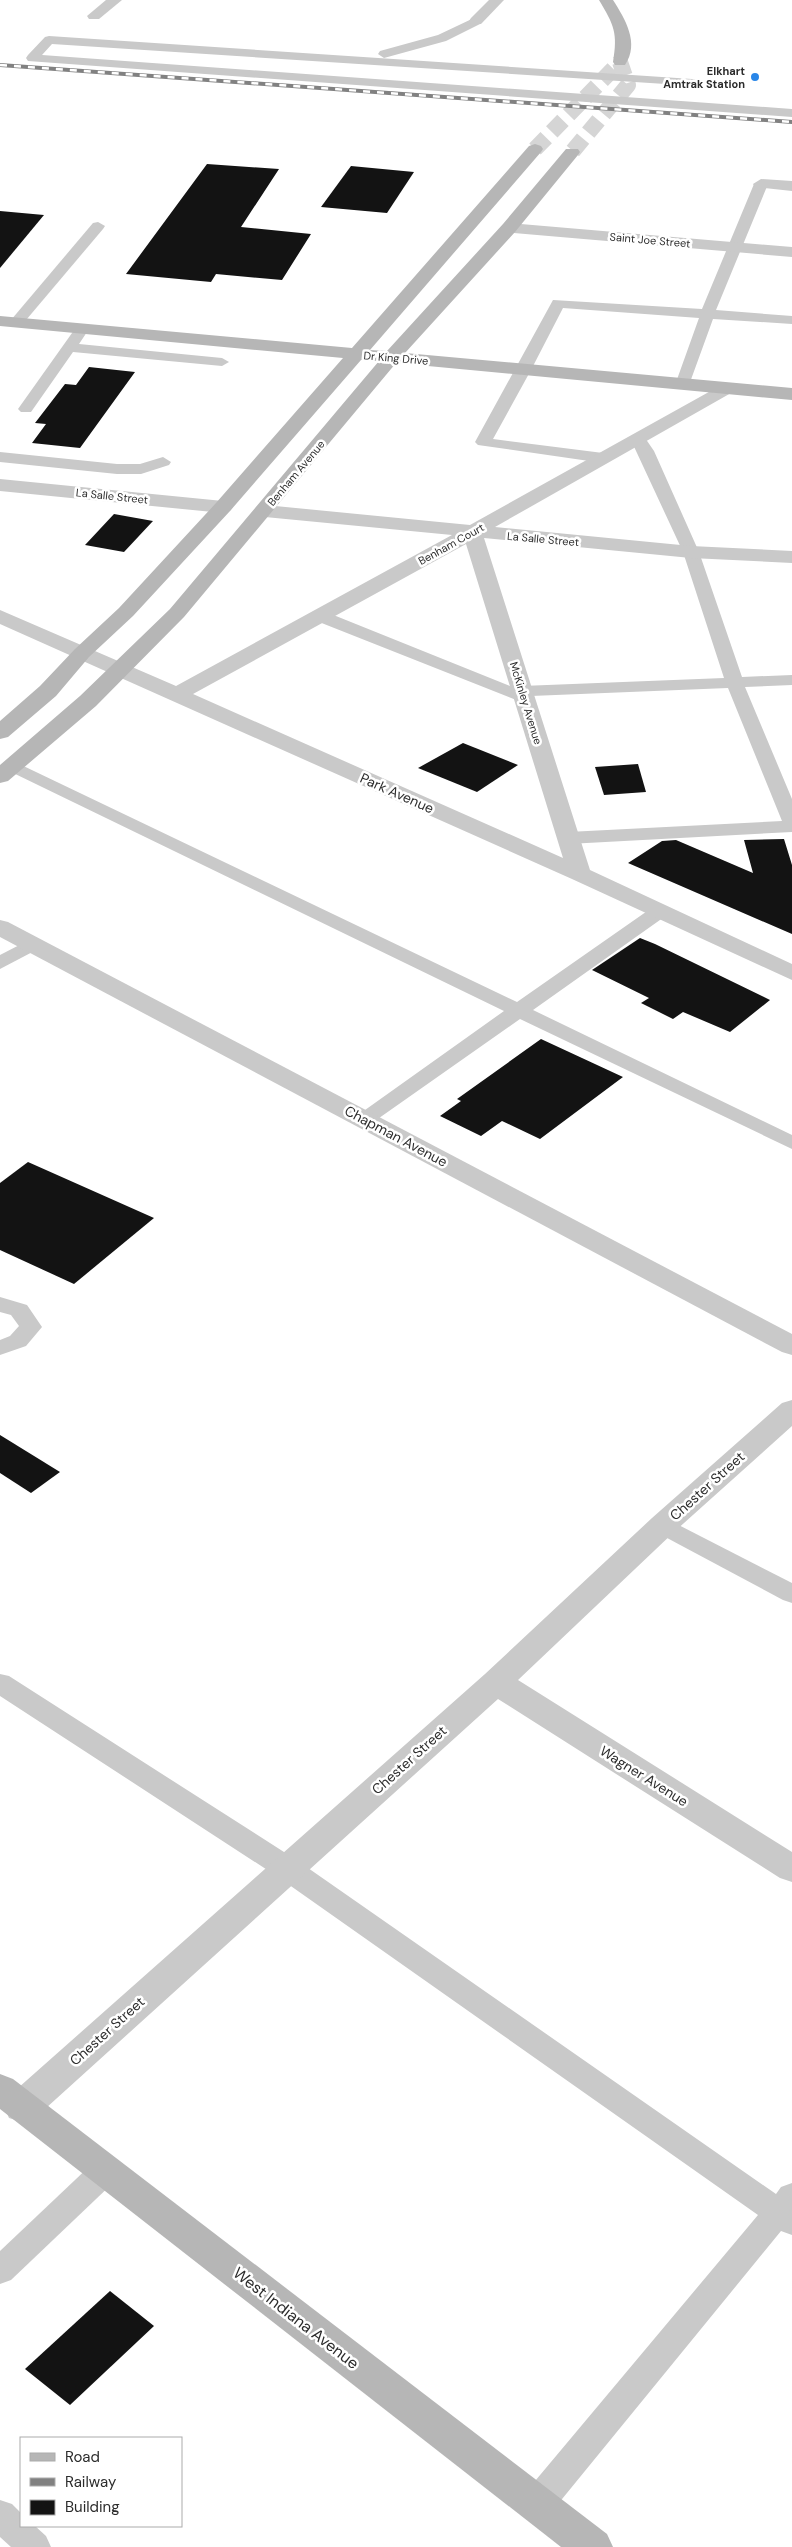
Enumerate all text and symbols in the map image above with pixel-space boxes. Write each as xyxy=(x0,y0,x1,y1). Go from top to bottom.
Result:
place label: Elkhart Amtrak Station xyxy=(663,64,745,91)
marker: Elkhart Amtrak Station xyxy=(749,71,761,83)
street label: Saint Joe Street xyxy=(609,229,691,251)
street label: Dr King Drive xyxy=(363,348,429,368)
street label: Benham Avenue xyxy=(264,437,328,509)
street label: La Salle Street xyxy=(75,485,149,507)
street label: Benham Court xyxy=(416,520,486,568)
street label: La Salle Street xyxy=(506,529,580,549)
street label: McKinley Avenue xyxy=(507,660,545,746)
street label: Park Avenue xyxy=(357,769,437,817)
street label: Chapman Avenue xyxy=(341,1101,451,1171)
street label: Chester Street xyxy=(666,1448,748,1524)
street label: Chester Street xyxy=(368,1722,450,1798)
street label: Wagner Avenue xyxy=(597,1742,692,1810)
street label: Chester Street xyxy=(66,1993,148,2069)
street label: West Indiana Avenue xyxy=(229,2262,363,2374)
legend xyxy=(20,2437,182,2527)
text: Road xyxy=(65,2447,100,2467)
text: Railway xyxy=(65,2472,117,2492)
text: Building xyxy=(65,2497,120,2517)

